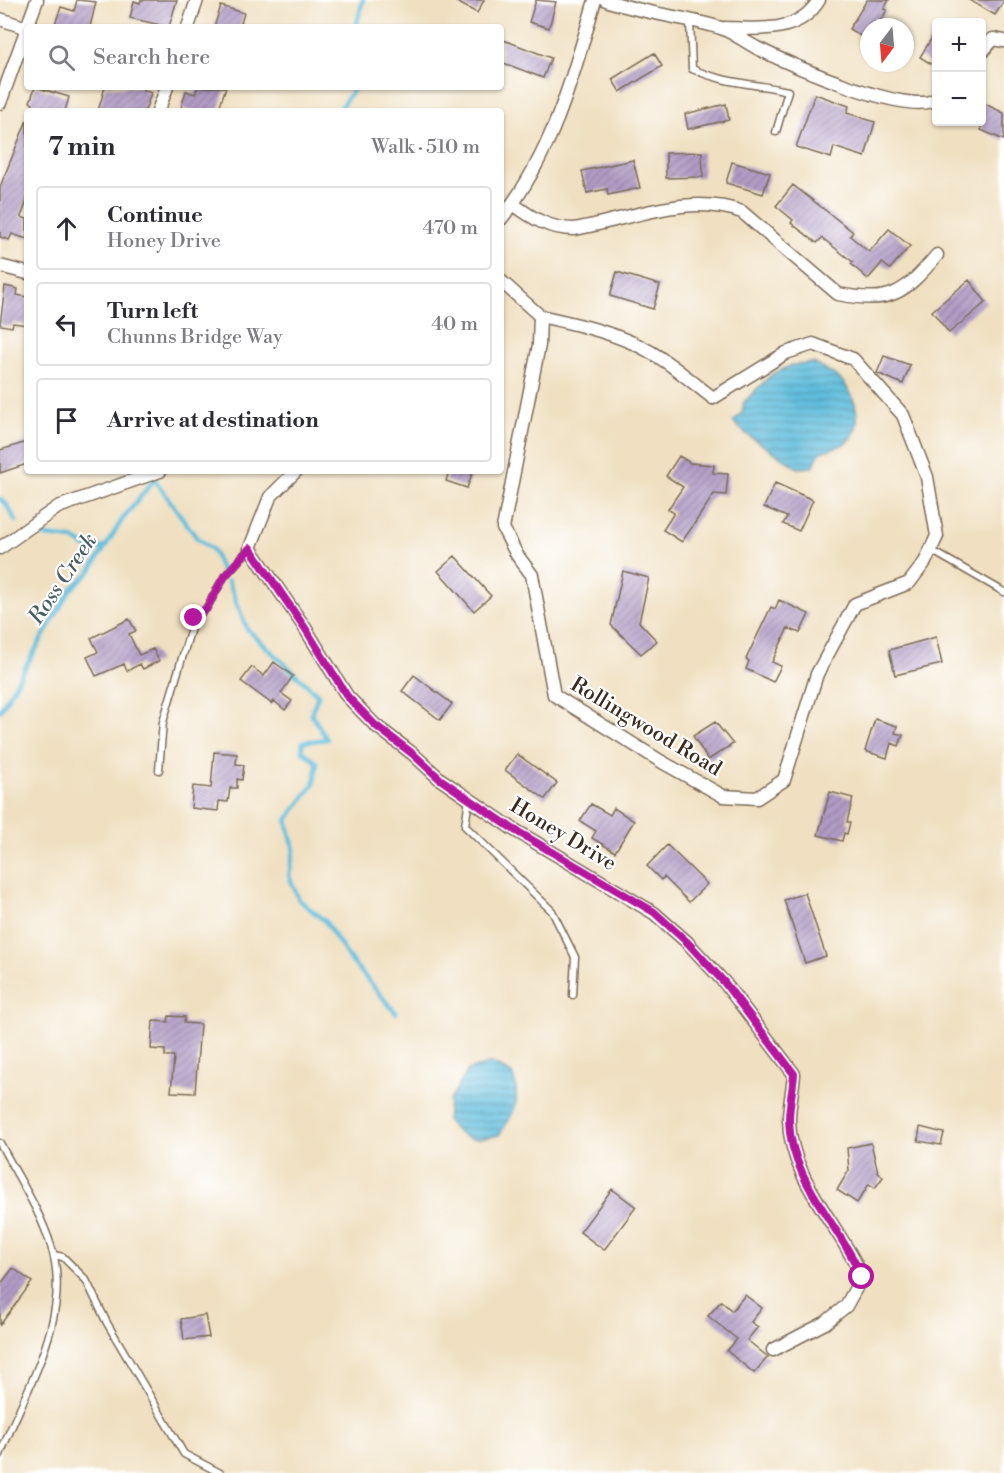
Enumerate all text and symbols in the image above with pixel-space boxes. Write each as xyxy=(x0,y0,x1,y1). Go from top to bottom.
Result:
north arrow xyxy=(860,18,914,72)
map controls xyxy=(932,18,986,126)
button: + xyxy=(932,18,986,72)
search box xyxy=(24,24,504,90)
icon: search xyxy=(45,41,78,74)
text: Search here xyxy=(93,44,210,71)
button: − xyxy=(932,72,986,126)
text: 7 min xyxy=(48,131,115,163)
text: Walk · 510 m xyxy=(371,135,480,160)
text: Continue xyxy=(107,202,203,229)
icon: ahead xyxy=(50,212,83,245)
text: 470 m xyxy=(422,216,478,241)
text: Honey Drive xyxy=(107,229,221,254)
text: Turn left xyxy=(107,298,198,325)
icon: left xyxy=(50,308,83,341)
text: 40 m xyxy=(431,312,478,337)
text: Chunns Bridge Way xyxy=(107,325,283,350)
icon: arrive xyxy=(50,404,83,437)
text: Arrive at destination xyxy=(107,407,319,434)
water label: Ross Creek xyxy=(22,528,103,631)
route end xyxy=(180,604,206,630)
street label: Rollingwood Road xyxy=(566,672,726,782)
street label: Honey Drive xyxy=(505,793,621,877)
route start xyxy=(848,1263,874,1289)

